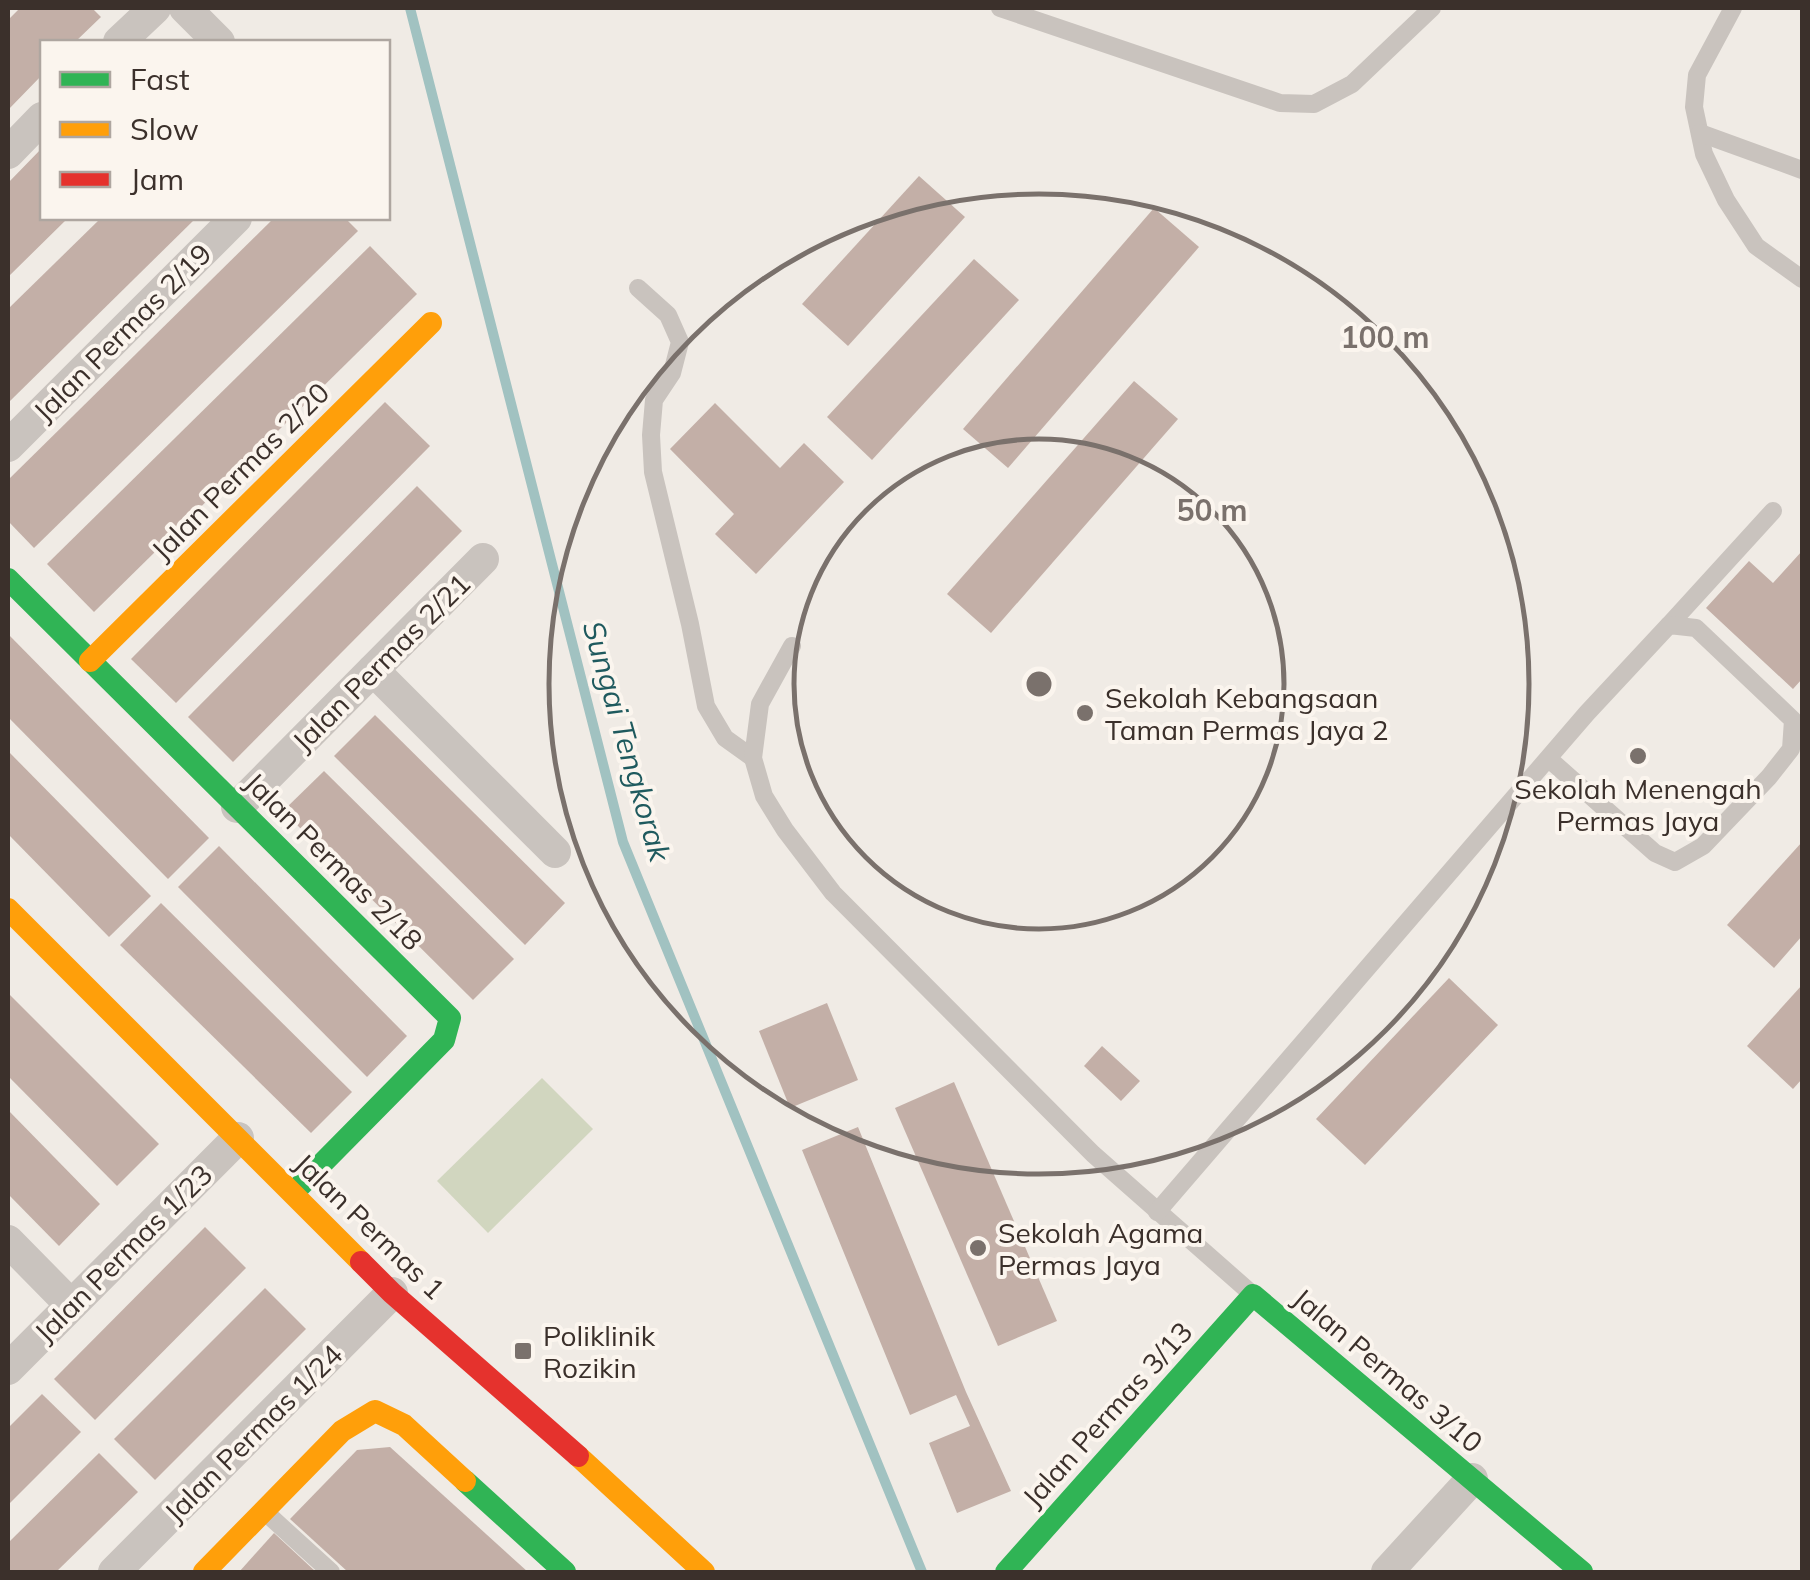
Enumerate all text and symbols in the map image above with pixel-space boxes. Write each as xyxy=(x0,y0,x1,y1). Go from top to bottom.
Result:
legend xyxy=(40,40,390,220)
text: Fast xyxy=(130,60,190,98)
text: Slow xyxy=(130,110,199,148)
text: Jam xyxy=(130,160,184,198)
street label: Jalan Permas 2/19 xyxy=(26,236,218,428)
text: 100 m xyxy=(1340,318,1430,356)
street label: Jalan Permas 2/20 xyxy=(144,375,336,567)
text: 50 m xyxy=(1176,491,1248,529)
street label: Jalan Permas 2/21 xyxy=(285,566,477,758)
water label: Sungai Tengkorak xyxy=(574,616,680,867)
centre of rings xyxy=(1021,666,1057,702)
place label: Sekolah Kebangsaan Taman Permas Jaya 2 xyxy=(1105,680,1389,747)
marker: Sekolah Kebangsaan Taman Permas Jaya 2 xyxy=(1074,702,1096,724)
marker: Sekolah Menengah Permas Jaya xyxy=(1627,745,1649,767)
street label: Jalan Permas 2/18 xyxy=(238,765,430,957)
place label: Sekolah Menengah Permas Jaya xyxy=(1514,771,1762,838)
street label: Jalan Permas 1 xyxy=(287,1145,453,1307)
street label: Jalan Permas 1/23 xyxy=(27,1157,219,1349)
place label: Sekolah Agama Permas Jaya xyxy=(998,1215,1203,1282)
marker: Sekolah Agama Permas Jaya xyxy=(967,1237,989,1259)
street label: Jalan Permas 3/10 xyxy=(1286,1280,1490,1460)
street label: Jalan Permas 3/13 xyxy=(1015,1314,1199,1514)
place label: Poliklinik Rozikin xyxy=(543,1318,656,1385)
street label: Jalan Permas 1/24 xyxy=(157,1337,349,1529)
marker: Poliklinik Rozikin xyxy=(512,1340,534,1362)

